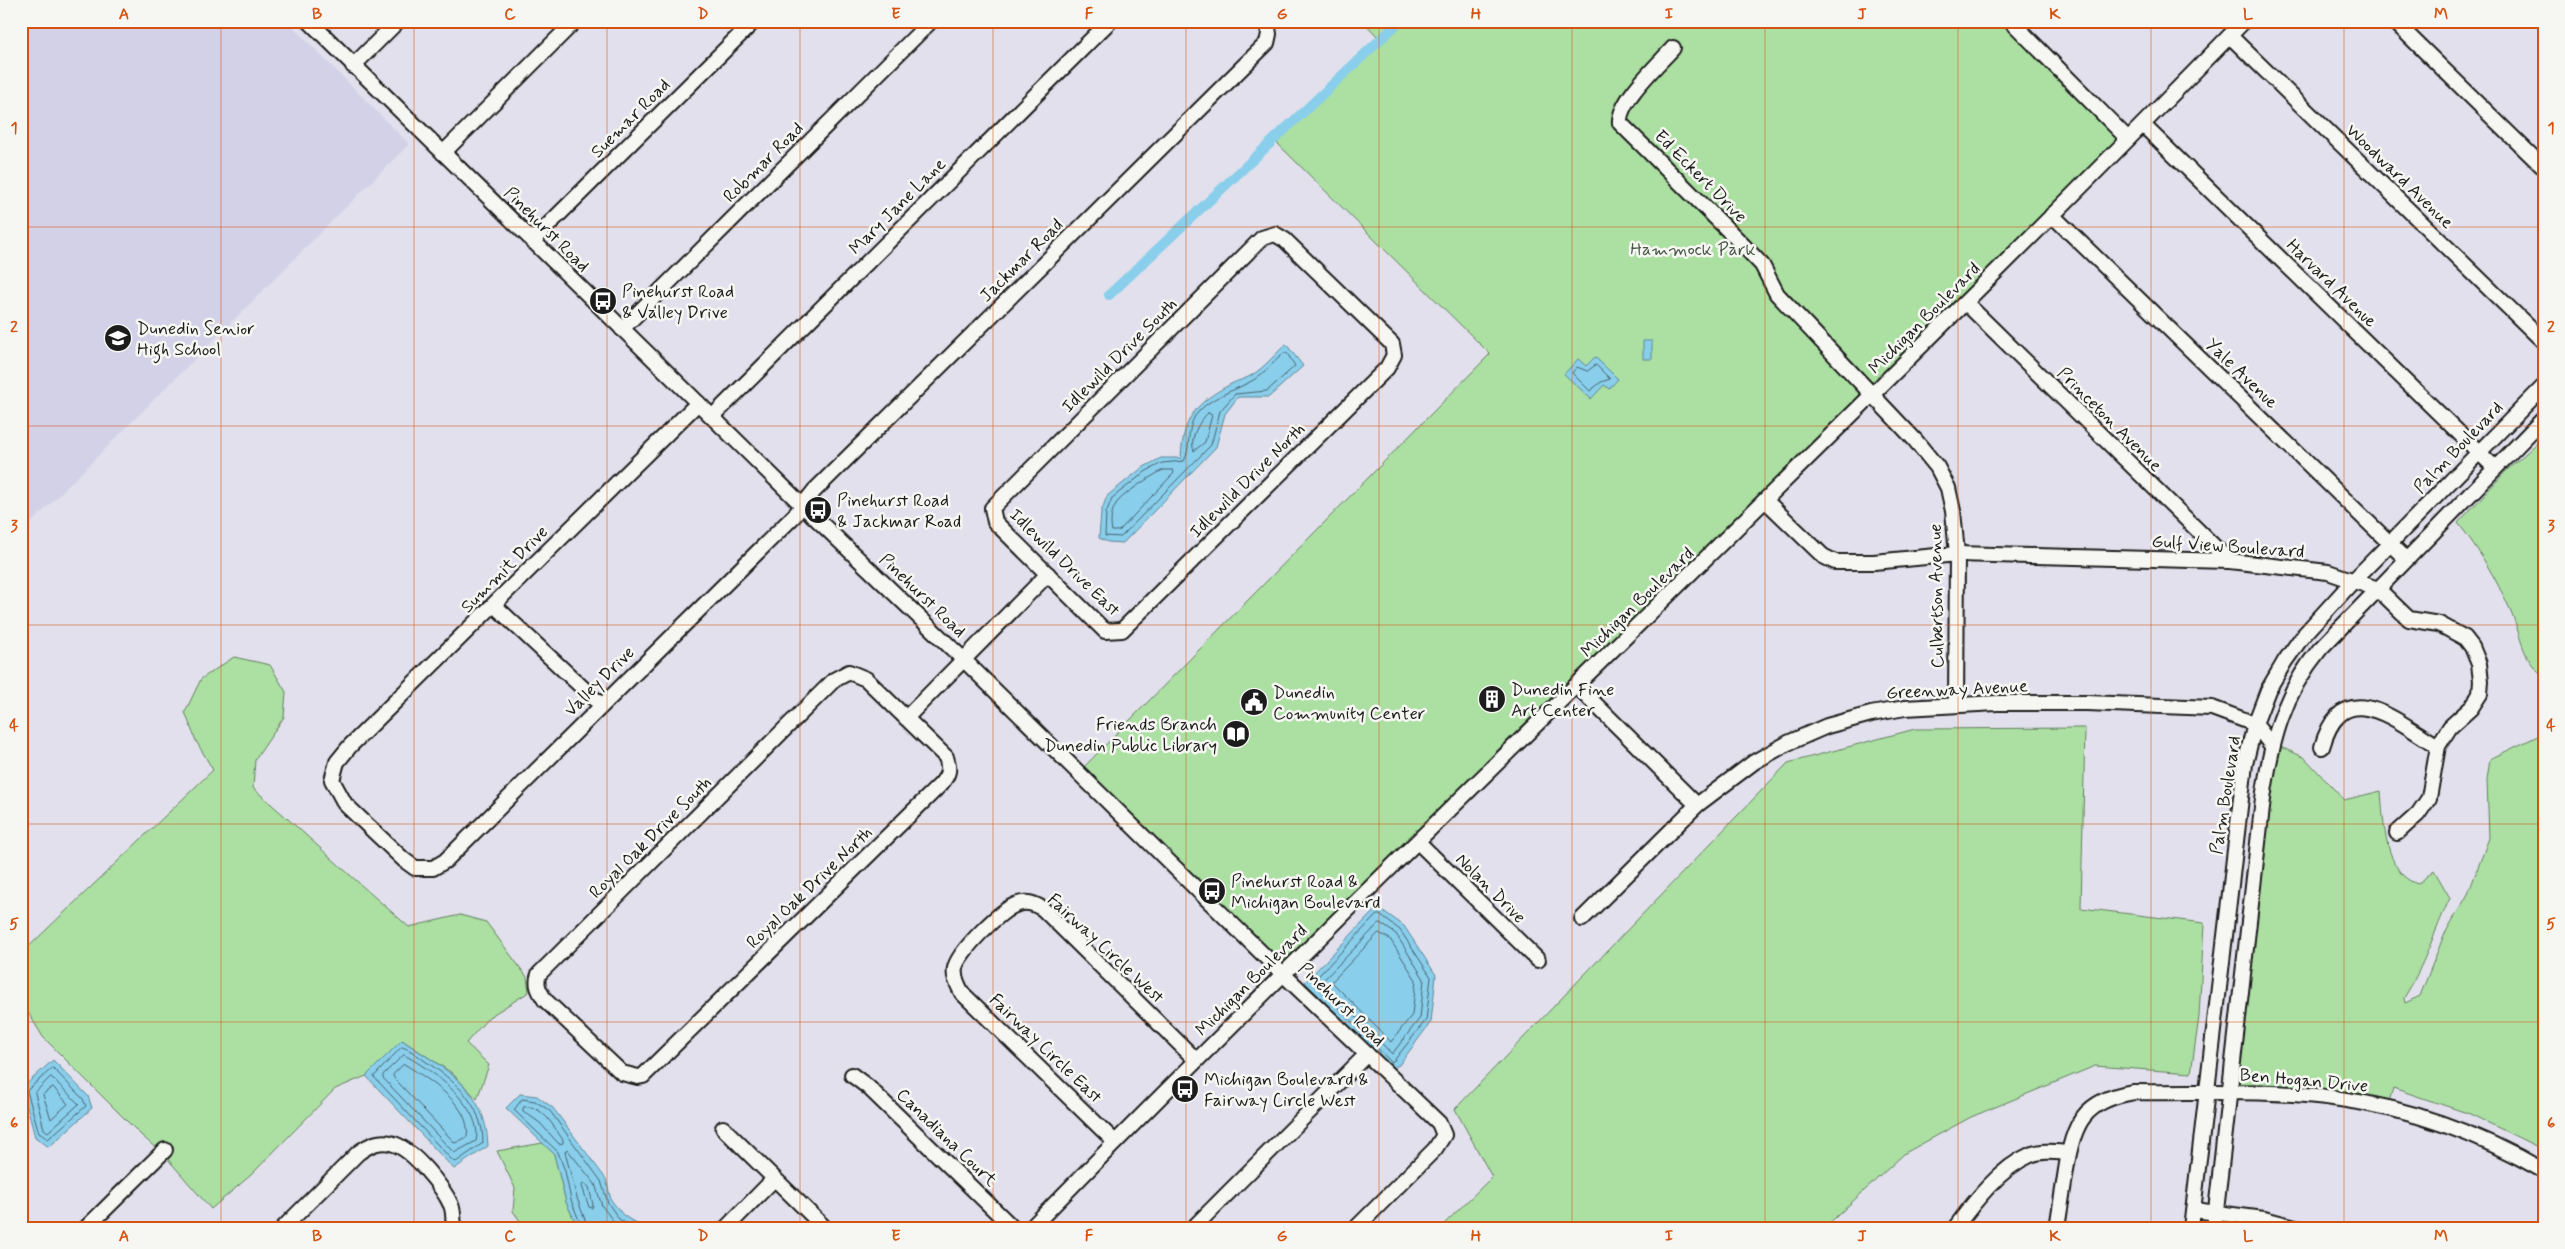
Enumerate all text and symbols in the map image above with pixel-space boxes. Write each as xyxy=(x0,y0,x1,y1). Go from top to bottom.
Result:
text: A xyxy=(119,4,129,25)
text: B xyxy=(312,4,322,25)
text: C xyxy=(504,4,516,25)
text: D xyxy=(697,4,709,25)
text: E xyxy=(891,4,901,25)
text: F xyxy=(1085,4,1094,25)
text: G xyxy=(1277,4,1288,25)
text: H xyxy=(1471,4,1482,25)
text: I xyxy=(1665,4,1674,25)
text: J xyxy=(1857,4,1867,25)
text: K xyxy=(2049,4,2061,25)
text: L xyxy=(2243,4,2254,25)
text: M xyxy=(2434,4,2448,25)
street label: Suemar Road xyxy=(586,74,676,164)
street label: Robmar Road xyxy=(718,117,809,208)
text: 1 xyxy=(10,118,18,139)
text: 1 xyxy=(2547,118,2555,139)
street label: Woodward Avenue xyxy=(2340,119,2459,235)
street label: Ed Eckert Drive xyxy=(1649,125,1752,228)
street label: Mary Jane Lane xyxy=(844,153,951,260)
street label: Pinehurst Road xyxy=(498,182,594,278)
street label: Jackmar Road xyxy=(975,214,1069,308)
street label: Harvard Avenue xyxy=(2281,234,2382,333)
park label: Hammock Park xyxy=(1630,238,1756,262)
street label: Michigan Boulevard xyxy=(1863,257,1986,380)
place label: Pinehurst Road & Valley Drive xyxy=(622,280,734,325)
bus stop icon: Pinehurst Road & Valley Drive xyxy=(588,286,618,316)
street label: Idlewild Drive South xyxy=(1057,293,1183,419)
text: 2 xyxy=(10,317,18,338)
place label: Dunedin Senior High School xyxy=(137,317,255,364)
text: 2 xyxy=(2547,317,2555,338)
school or university icon: Dunedin Senior High School xyxy=(103,323,133,353)
street label: Yale Avenue xyxy=(2200,333,2283,414)
street label: Princeton Avenue xyxy=(2052,362,2167,478)
street label: Palm Boulevard xyxy=(2409,396,2509,499)
street label: Idlewild Drive North xyxy=(1185,418,1311,544)
place label: Pinehurst Road & Jackmar Road xyxy=(837,489,961,534)
bus stop icon: Pinehurst Road & Jackmar Road xyxy=(803,495,833,525)
street label: Idlewild Drive East xyxy=(1004,504,1125,622)
text: 3 xyxy=(10,516,18,537)
text: 3 xyxy=(2547,516,2555,537)
street label: Summit Drive xyxy=(456,521,554,619)
street label: Culbertson Avenue xyxy=(1924,523,1950,669)
street label: Gulf View Boulevard xyxy=(2151,530,2305,564)
street label: Michigan Boulevard xyxy=(1576,542,1700,663)
street label: Pinehurst Road xyxy=(874,548,971,643)
street label: Valley Drive xyxy=(559,641,640,722)
street label: Greenway Avenue xyxy=(1886,674,2029,706)
place label: Dunedin Fine Art Center xyxy=(1511,678,1614,723)
place label: Dunedin Community Center xyxy=(1273,681,1426,726)
building icon: Dunedin Fine Art Center xyxy=(1477,684,1507,714)
public building icon: Dunedin Community Center xyxy=(1239,687,1269,717)
place label: Friends Branch Dunedin Public Library xyxy=(1044,713,1217,758)
text: 4 xyxy=(9,715,19,736)
text: 4 xyxy=(2546,715,2556,736)
library icon: Friends Branch Dunedin Public Library xyxy=(1221,719,1251,749)
street label: Palm Boulevard xyxy=(2205,734,2247,856)
street label: Royal Oak Drive South xyxy=(584,771,717,904)
street label: Royal Oak Drive North xyxy=(741,821,878,954)
street label: Nolan Drive xyxy=(1450,848,1531,929)
place label: Pinehurst Road & Michigan Boulevard xyxy=(1231,870,1380,915)
bus stop icon: Pinehurst Road & Michigan Boulevard xyxy=(1197,876,1227,906)
street label: Fairway Circle West xyxy=(1042,888,1169,1010)
text: 5 xyxy=(9,914,19,935)
text: 5 xyxy=(2546,914,2556,935)
street label: Michigan Boulevard xyxy=(1190,919,1313,1042)
street label: Pinehurst Road xyxy=(1293,957,1390,1052)
street label: Fairway Circle East xyxy=(984,989,1107,1109)
street label: Ben Hogan Drive xyxy=(2239,1063,2369,1099)
place label: Michigan Boulevard & Fairway Circle West xyxy=(1204,1068,1369,1113)
bus stop icon: Michigan Boulevard & Fairway Circle West xyxy=(1170,1074,1200,1104)
street label: Canadiana Court xyxy=(891,1083,1002,1192)
text: 6 xyxy=(10,1113,18,1134)
text: 6 xyxy=(2547,1113,2555,1134)
text: A xyxy=(119,1226,129,1247)
text: B xyxy=(312,1226,322,1247)
text: C xyxy=(504,1226,516,1247)
text: D xyxy=(697,1226,709,1247)
text: E xyxy=(891,1226,901,1247)
text: F xyxy=(1085,1226,1094,1247)
text: G xyxy=(1277,1226,1288,1247)
text: H xyxy=(1471,1226,1482,1247)
text: I xyxy=(1665,1226,1674,1247)
text: J xyxy=(1857,1226,1867,1247)
text: K xyxy=(2049,1226,2061,1247)
text: L xyxy=(2243,1226,2254,1247)
text: M xyxy=(2434,1226,2448,1247)

